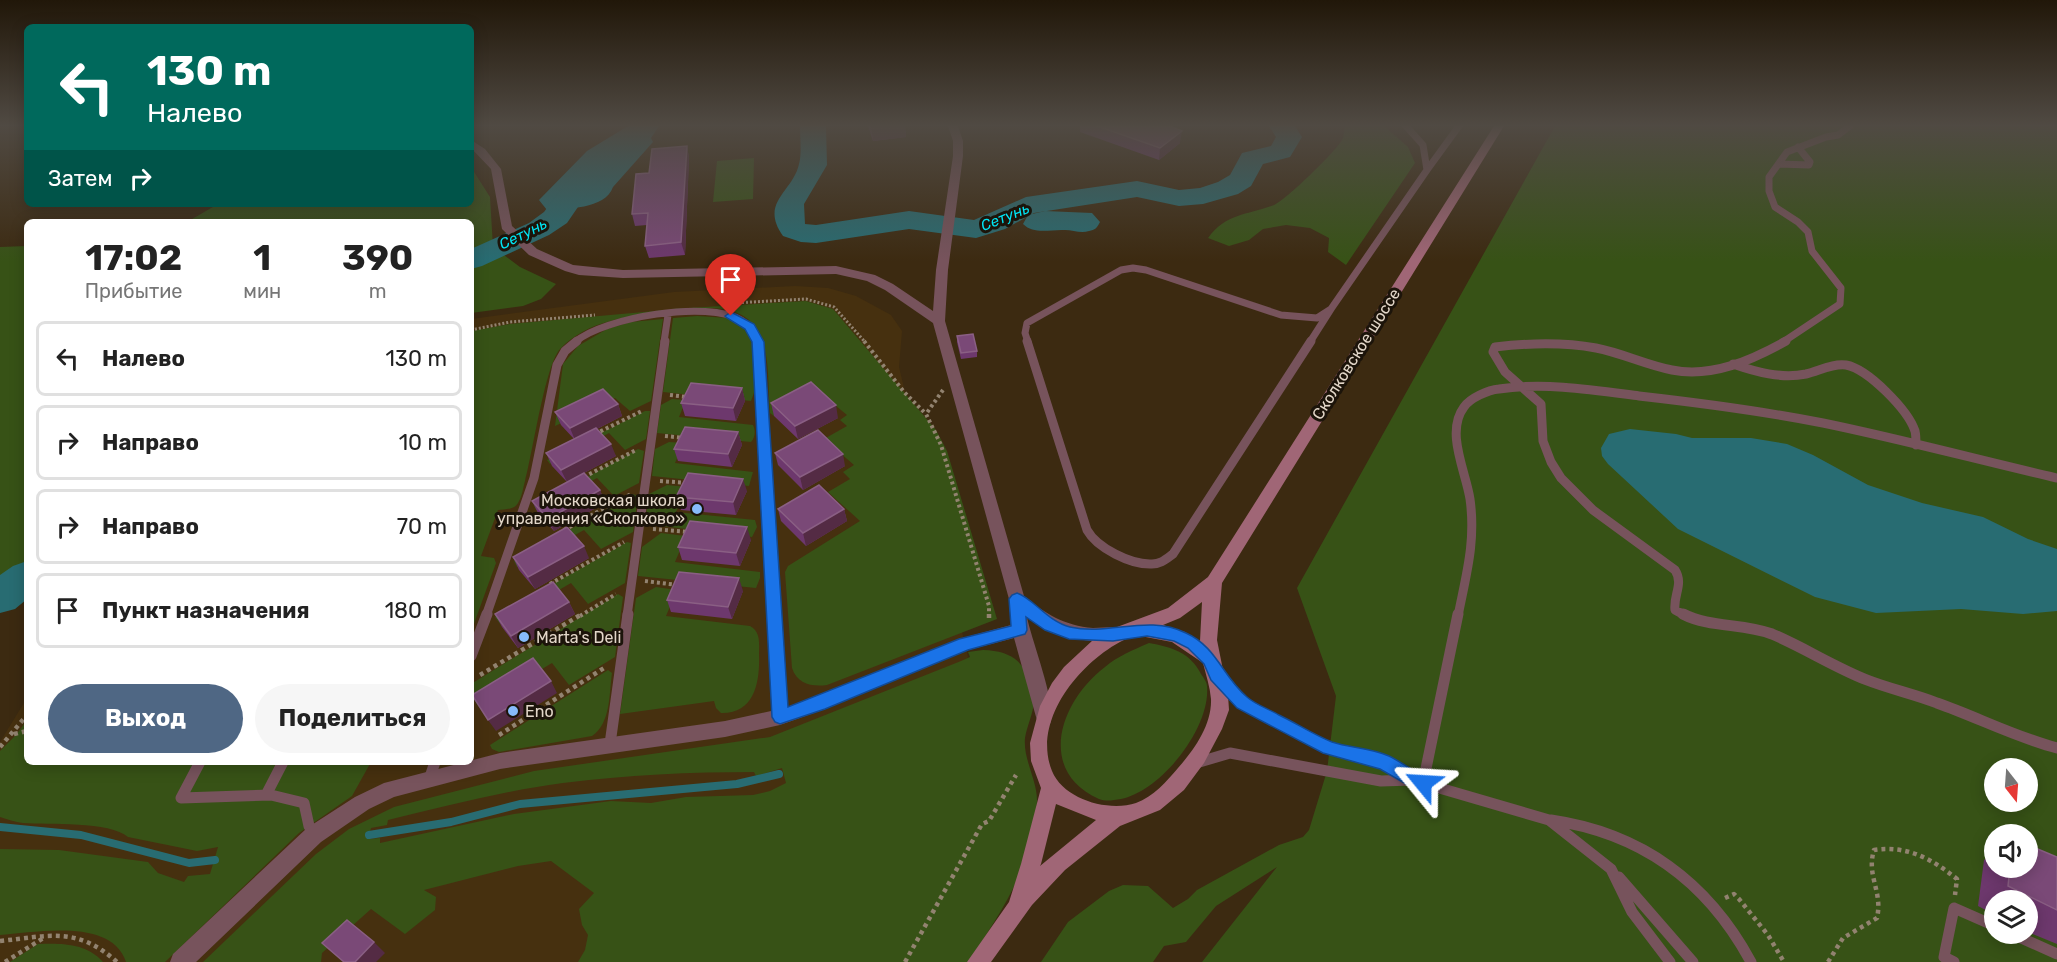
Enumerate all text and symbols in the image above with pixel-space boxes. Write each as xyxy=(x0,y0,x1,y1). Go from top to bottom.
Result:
text: 130 m xyxy=(147,46,272,96)
icon: left xyxy=(48,48,126,126)
text: Налево xyxy=(147,97,243,129)
icon: right xyxy=(124,162,157,195)
text: Затем xyxy=(48,165,112,192)
water label: Сетунь xyxy=(978,199,1032,235)
water label: Сетунь xyxy=(496,215,550,253)
text: 17:02 xyxy=(85,236,182,279)
text: 1 xyxy=(253,236,271,279)
text: 390 xyxy=(342,236,413,279)
pin xyxy=(705,254,756,316)
icon: arrive xyxy=(714,263,747,296)
text: Прибытие xyxy=(85,279,183,303)
text: мин xyxy=(243,279,281,303)
text: m xyxy=(369,279,387,303)
street label: Сколковское шоссе xyxy=(1308,285,1404,423)
icon: left xyxy=(51,342,84,375)
text: Налево xyxy=(102,345,185,372)
text: 130 m xyxy=(385,345,447,372)
icon: right xyxy=(51,426,84,459)
text: Направо xyxy=(102,429,199,456)
text: 10 m xyxy=(399,429,447,456)
place label: Московская школа управления «Сколково» xyxy=(497,491,685,528)
marker: Московская школа управления «Сколково» xyxy=(690,502,704,516)
icon: right xyxy=(51,510,84,543)
text: Направо xyxy=(102,513,199,540)
text: 70 m xyxy=(397,513,447,540)
icon: arrive xyxy=(51,594,84,627)
text: Пункт назначения xyxy=(102,597,310,624)
text: 180 m xyxy=(385,597,447,624)
place label: Marta's Deli xyxy=(536,628,621,647)
marker: Marta's Deli xyxy=(517,630,531,644)
button: Выход xyxy=(48,684,243,753)
button: Поделиться xyxy=(255,684,450,753)
place label: Eno xyxy=(525,702,554,721)
marker: Eno xyxy=(506,704,520,718)
position arrow xyxy=(1391,751,1455,815)
north arrow xyxy=(1984,758,2038,812)
map controls xyxy=(1984,758,2038,944)
button: sound xyxy=(1984,824,2038,878)
button: layers xyxy=(1984,890,2038,944)

